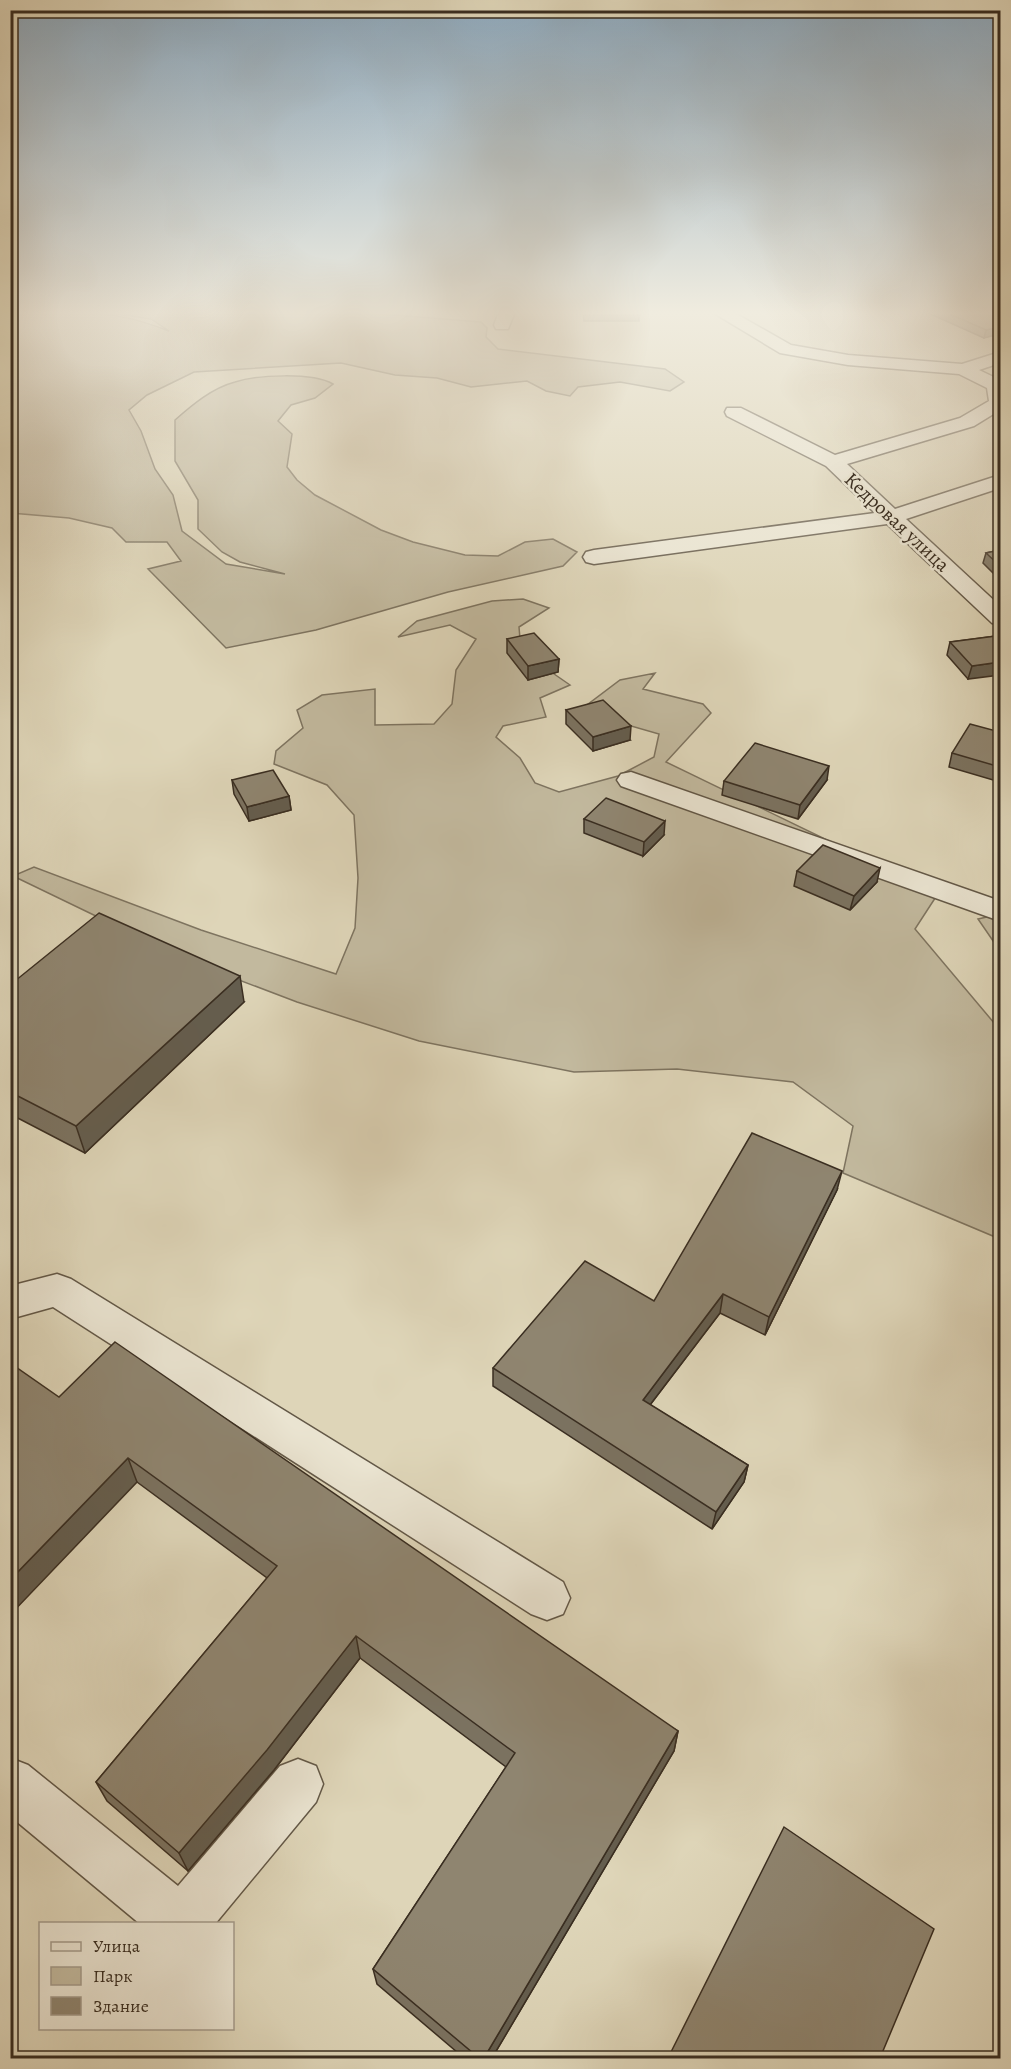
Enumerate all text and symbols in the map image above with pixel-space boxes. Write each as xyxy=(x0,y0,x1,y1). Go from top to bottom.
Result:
street label: Кедровая улица xyxy=(838,466,956,578)
legend xyxy=(39,1922,234,2030)
text: Улица xyxy=(93,1934,141,1958)
text: Парк xyxy=(93,1964,133,1988)
text: Здание xyxy=(93,1994,149,2018)

